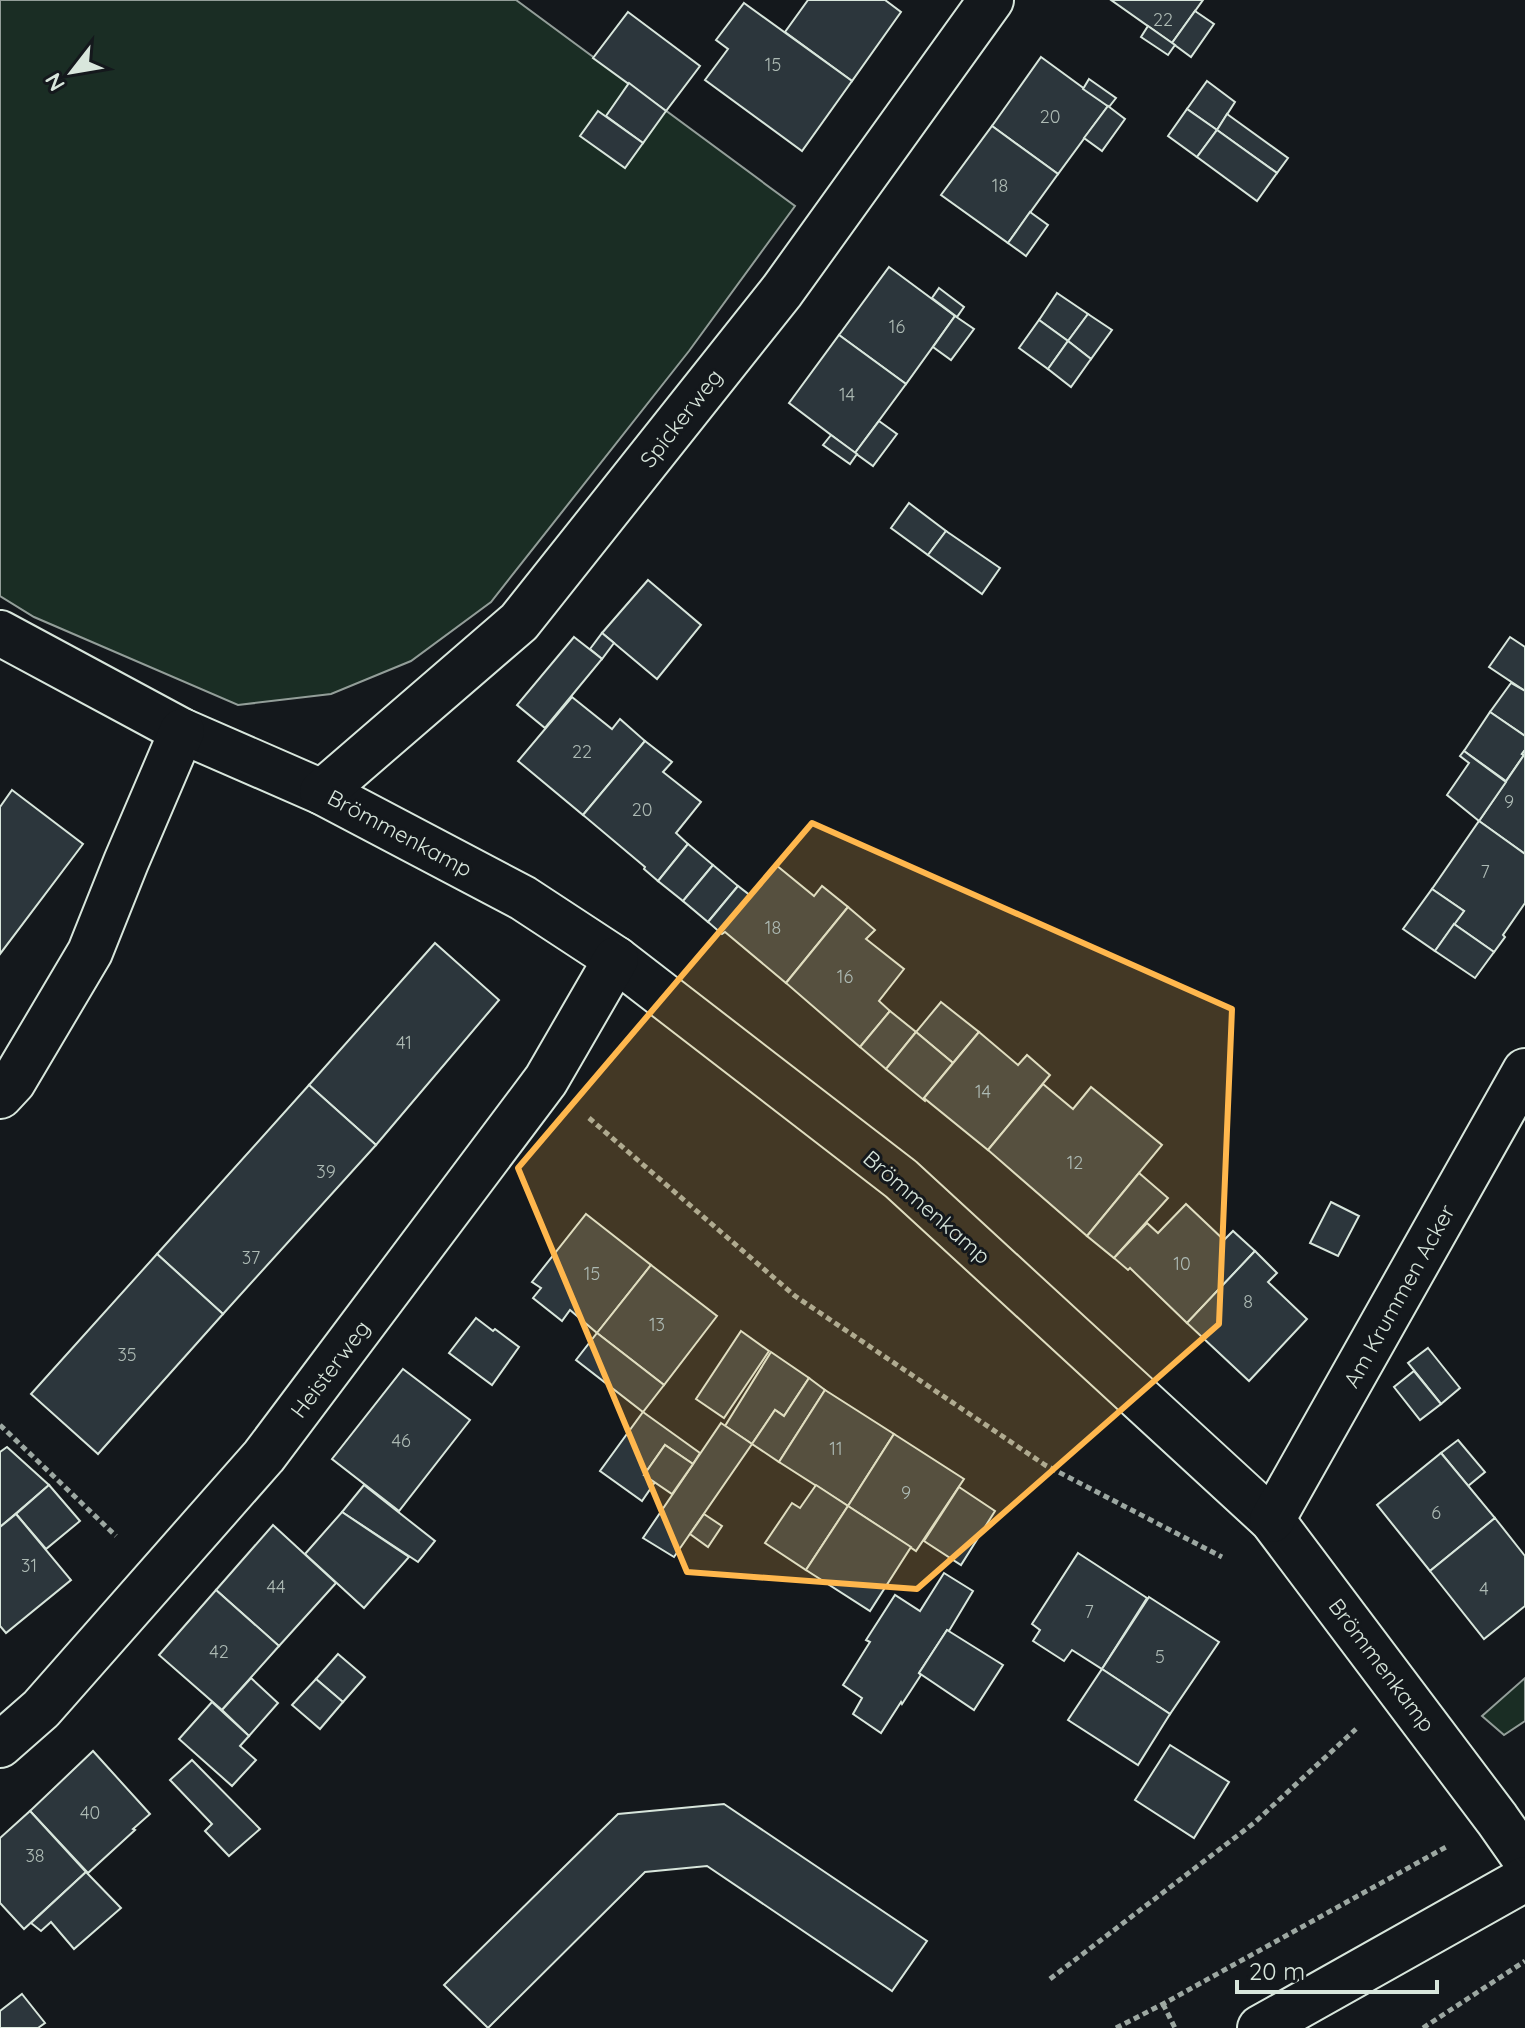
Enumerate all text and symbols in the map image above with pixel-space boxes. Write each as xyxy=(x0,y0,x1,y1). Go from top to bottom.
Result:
house number: 22 xyxy=(1153,8,1173,31)
north arrow xyxy=(32,32,112,112)
house number: 15 xyxy=(765,53,781,76)
text: N xyxy=(39,68,71,96)
house number: 20 xyxy=(1040,105,1060,128)
house number: 18 xyxy=(992,174,1008,197)
house number: 16 xyxy=(889,315,905,338)
street label: Spickerweg xyxy=(634,363,728,473)
house number: 14 xyxy=(839,383,855,406)
house number: 22 xyxy=(572,740,592,763)
street label: Brömmenkamp xyxy=(323,783,477,883)
house number: 9 xyxy=(1504,790,1514,813)
house number: 20 xyxy=(632,798,652,821)
house number: 7 xyxy=(1480,860,1490,883)
house number: 18 xyxy=(765,916,781,939)
house number: 16 xyxy=(837,965,853,988)
house number: 41 xyxy=(396,1031,412,1054)
house number: 14 xyxy=(975,1080,991,1103)
street label: Brömmenkamp xyxy=(858,1144,996,1270)
house number: 12 xyxy=(1067,1151,1083,1174)
house number: 39 xyxy=(316,1160,336,1183)
street label: Am Krummen Acker xyxy=(1337,1199,1461,1392)
house number: 37 xyxy=(242,1246,260,1269)
house number: 10 xyxy=(1173,1252,1191,1275)
house number: 15 xyxy=(584,1262,600,1285)
house number: 8 xyxy=(1243,1290,1253,1313)
house number: 13 xyxy=(649,1313,665,1336)
street label: Heisterweg xyxy=(284,1315,376,1423)
house number: 35 xyxy=(117,1343,137,1366)
house number: 46 xyxy=(391,1429,411,1452)
house number: 11 xyxy=(829,1437,843,1460)
house number: 9 xyxy=(901,1481,911,1504)
house number: 6 xyxy=(1431,1501,1441,1524)
house number: 31 xyxy=(21,1554,37,1577)
house number: 44 xyxy=(267,1575,285,1598)
house number: 4 xyxy=(1479,1577,1489,1600)
street label: Brömmenkamp xyxy=(1323,1593,1441,1737)
house number: 7 xyxy=(1084,1600,1094,1623)
house number: 42 xyxy=(209,1640,229,1663)
house number: 5 xyxy=(1155,1645,1165,1668)
house number: 40 xyxy=(80,1801,100,1824)
house number: 38 xyxy=(25,1844,45,1867)
scale bar xyxy=(1237,1944,1437,1994)
text: 20 m xyxy=(1249,1956,1305,1986)

